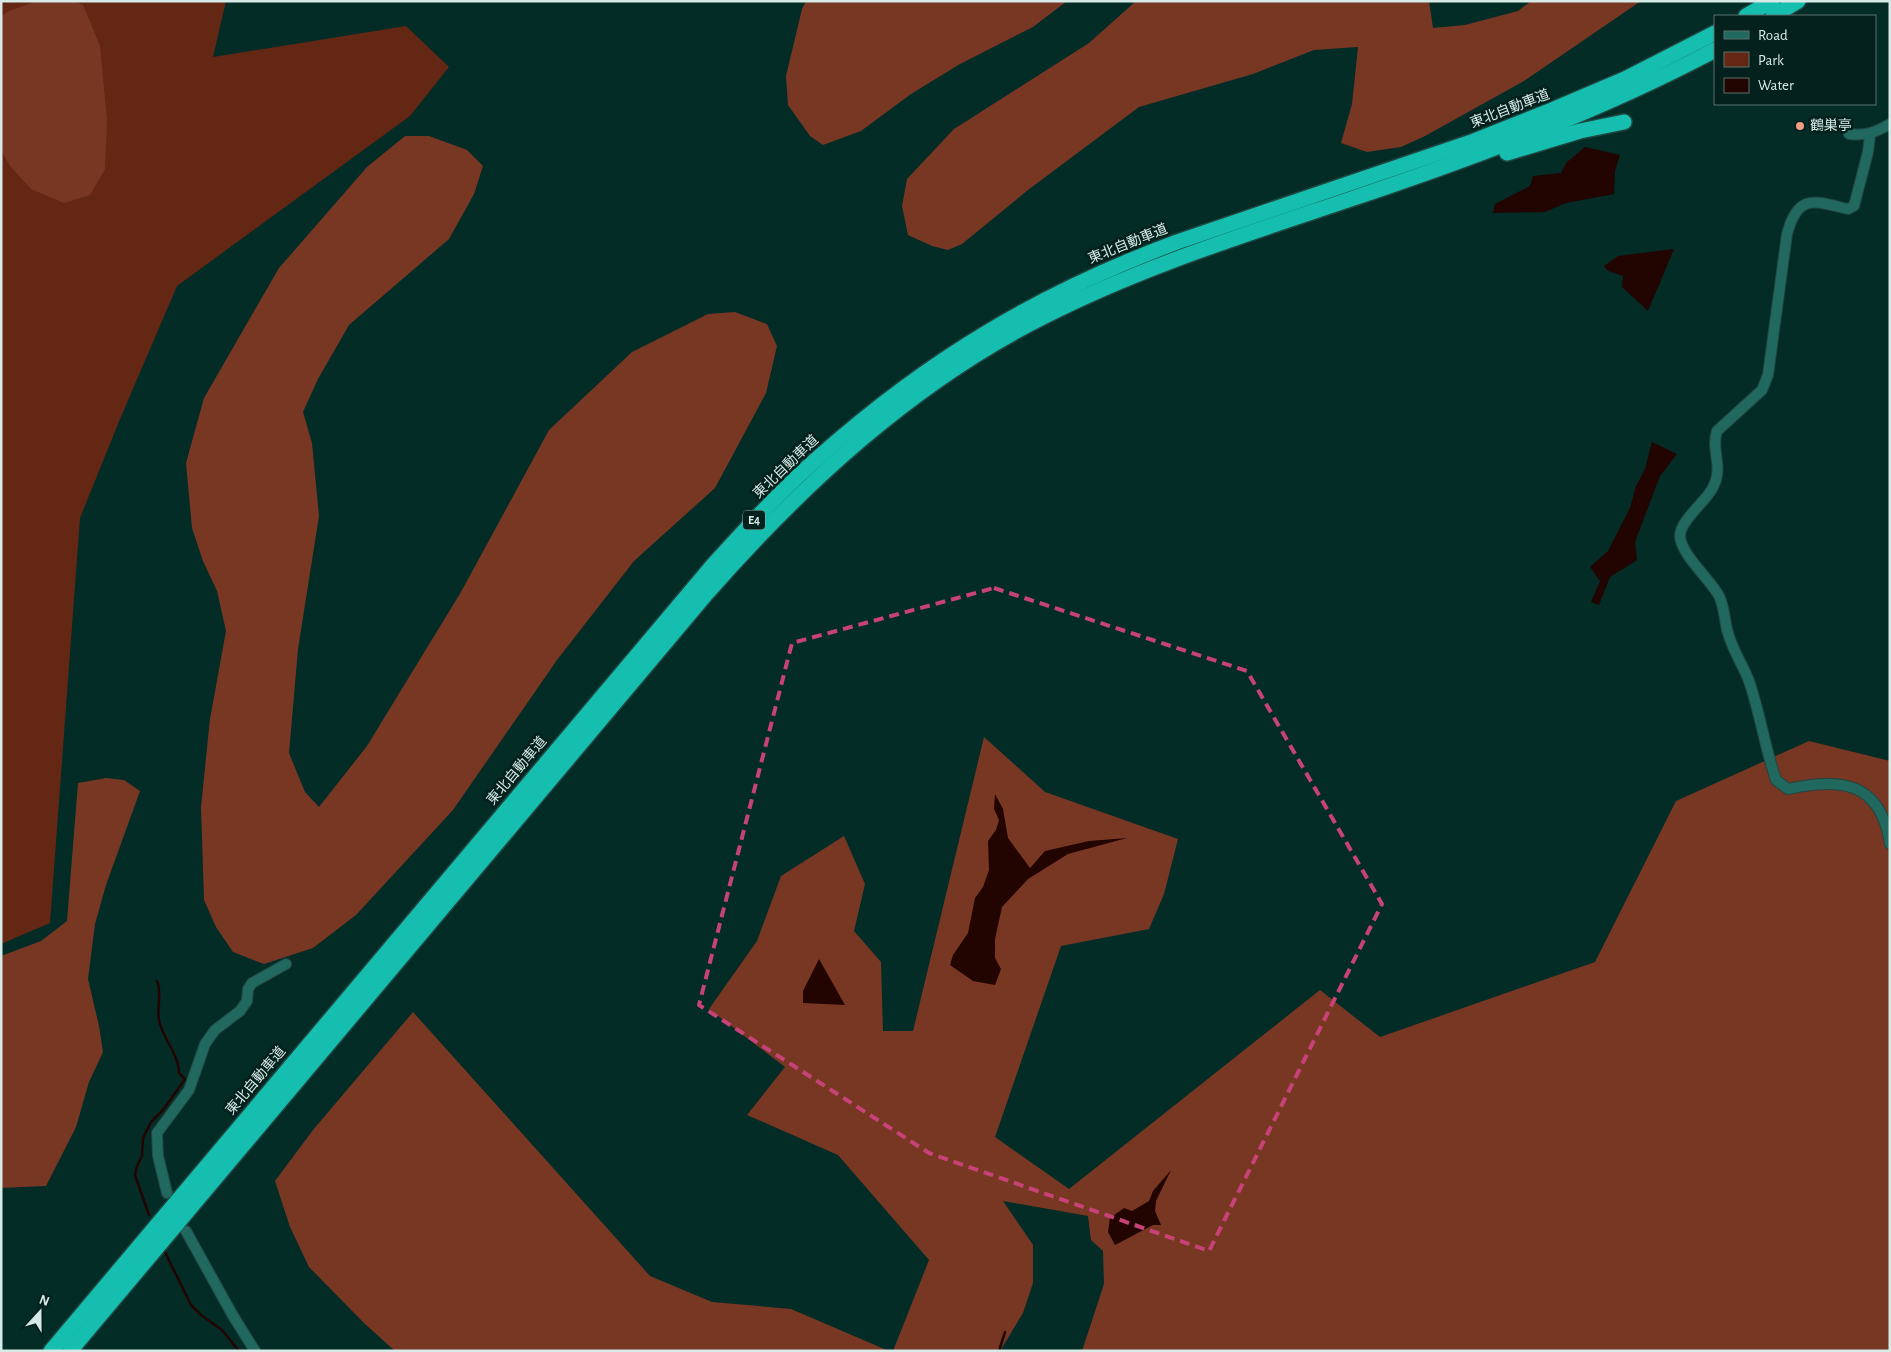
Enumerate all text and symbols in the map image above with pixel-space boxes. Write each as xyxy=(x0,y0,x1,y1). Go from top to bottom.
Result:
legend xyxy=(1714,15,1876,105)
text: Road xyxy=(1758,28,1788,43)
text: Park xyxy=(1758,53,1784,68)
text: Water xyxy=(1758,78,1794,93)
street label: 東北自動車道 xyxy=(1468,86,1552,131)
place label: 鶴巣亭 xyxy=(1810,118,1852,133)
marker: 鶴巣亭 xyxy=(1794,120,1806,132)
street label: 東北自動車道 xyxy=(1086,220,1170,266)
street label: 東北自動車道 xyxy=(750,431,821,501)
road number: E4 xyxy=(743,510,765,530)
street label: 東北自動車道 xyxy=(483,733,549,808)
street label: 東北自動車道 xyxy=(222,1043,288,1118)
north arrow xyxy=(15,1287,65,1337)
text: N xyxy=(37,1293,51,1309)

